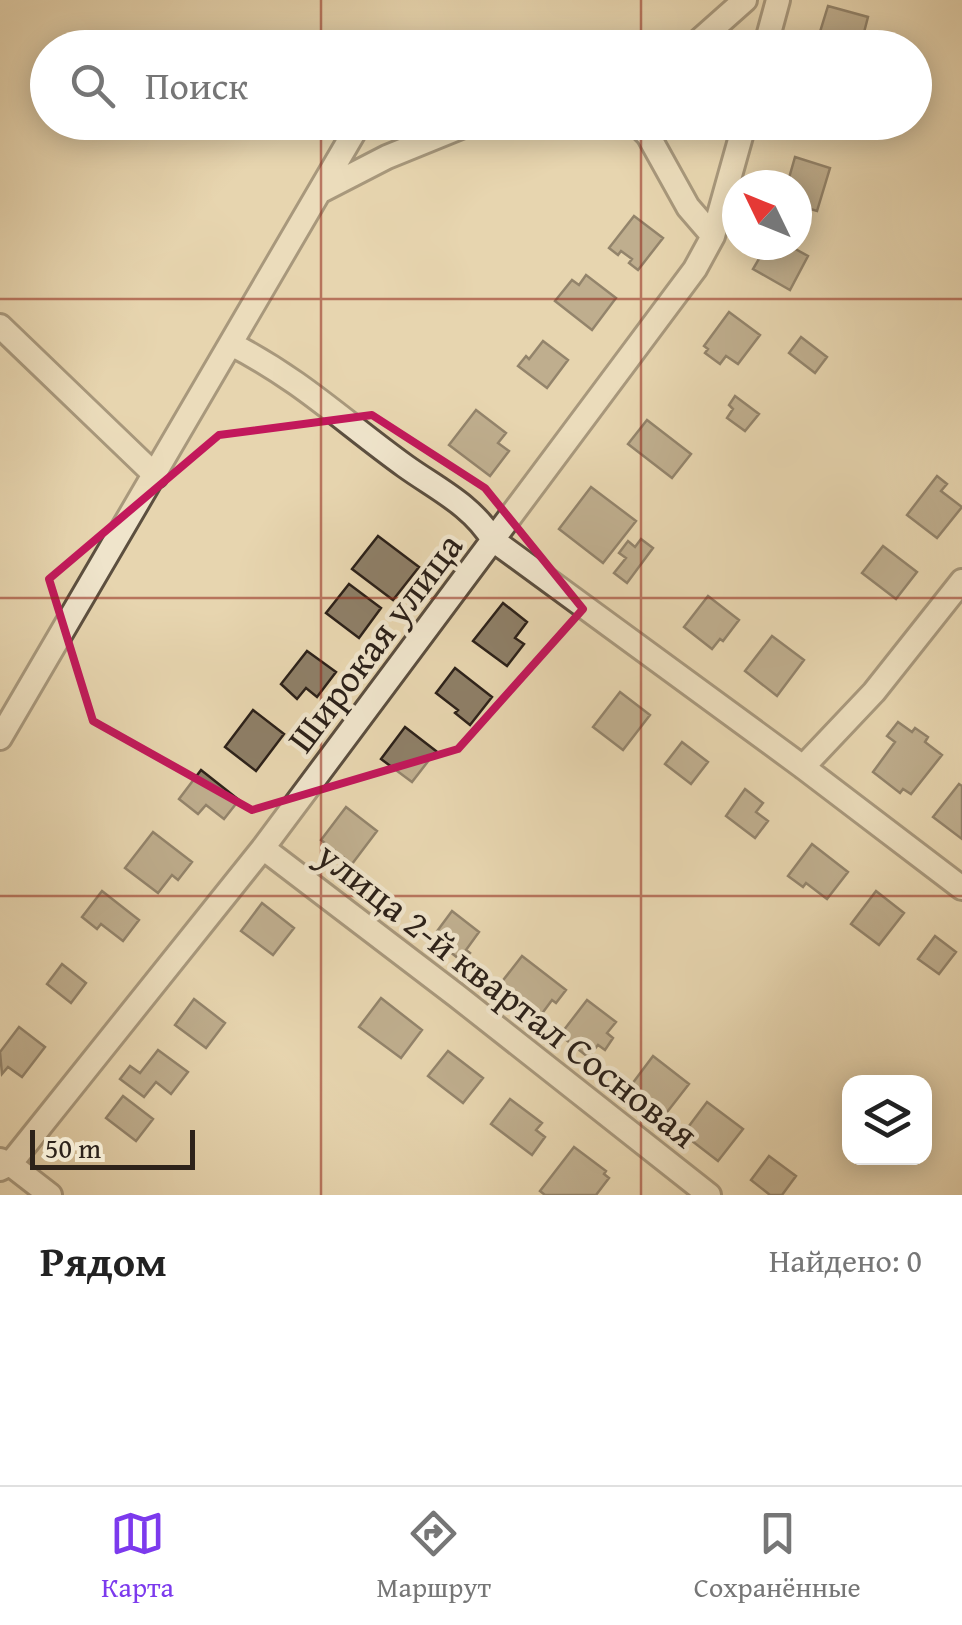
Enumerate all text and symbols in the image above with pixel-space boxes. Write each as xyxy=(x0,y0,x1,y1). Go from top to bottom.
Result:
search box xyxy=(30,30,932,140)
text: Поиск xyxy=(145,57,248,113)
icon: search xyxy=(65,58,120,113)
north arrow xyxy=(722,170,812,260)
street label: Широкая улица xyxy=(273,520,475,764)
street label: улица 2-й квартал Сосновая xyxy=(305,827,710,1161)
map controls xyxy=(842,1075,932,1165)
button: layers xyxy=(842,1075,932,1165)
scale bar xyxy=(30,1125,195,1170)
text: 50 m xyxy=(45,1127,101,1168)
text: Рядом xyxy=(40,1230,167,1291)
text: Найдено: 0 xyxy=(769,1237,922,1284)
tab: Карта xyxy=(101,1506,174,1607)
tab: Маршрут xyxy=(377,1506,491,1607)
tab: Сохранённые xyxy=(694,1506,861,1607)

